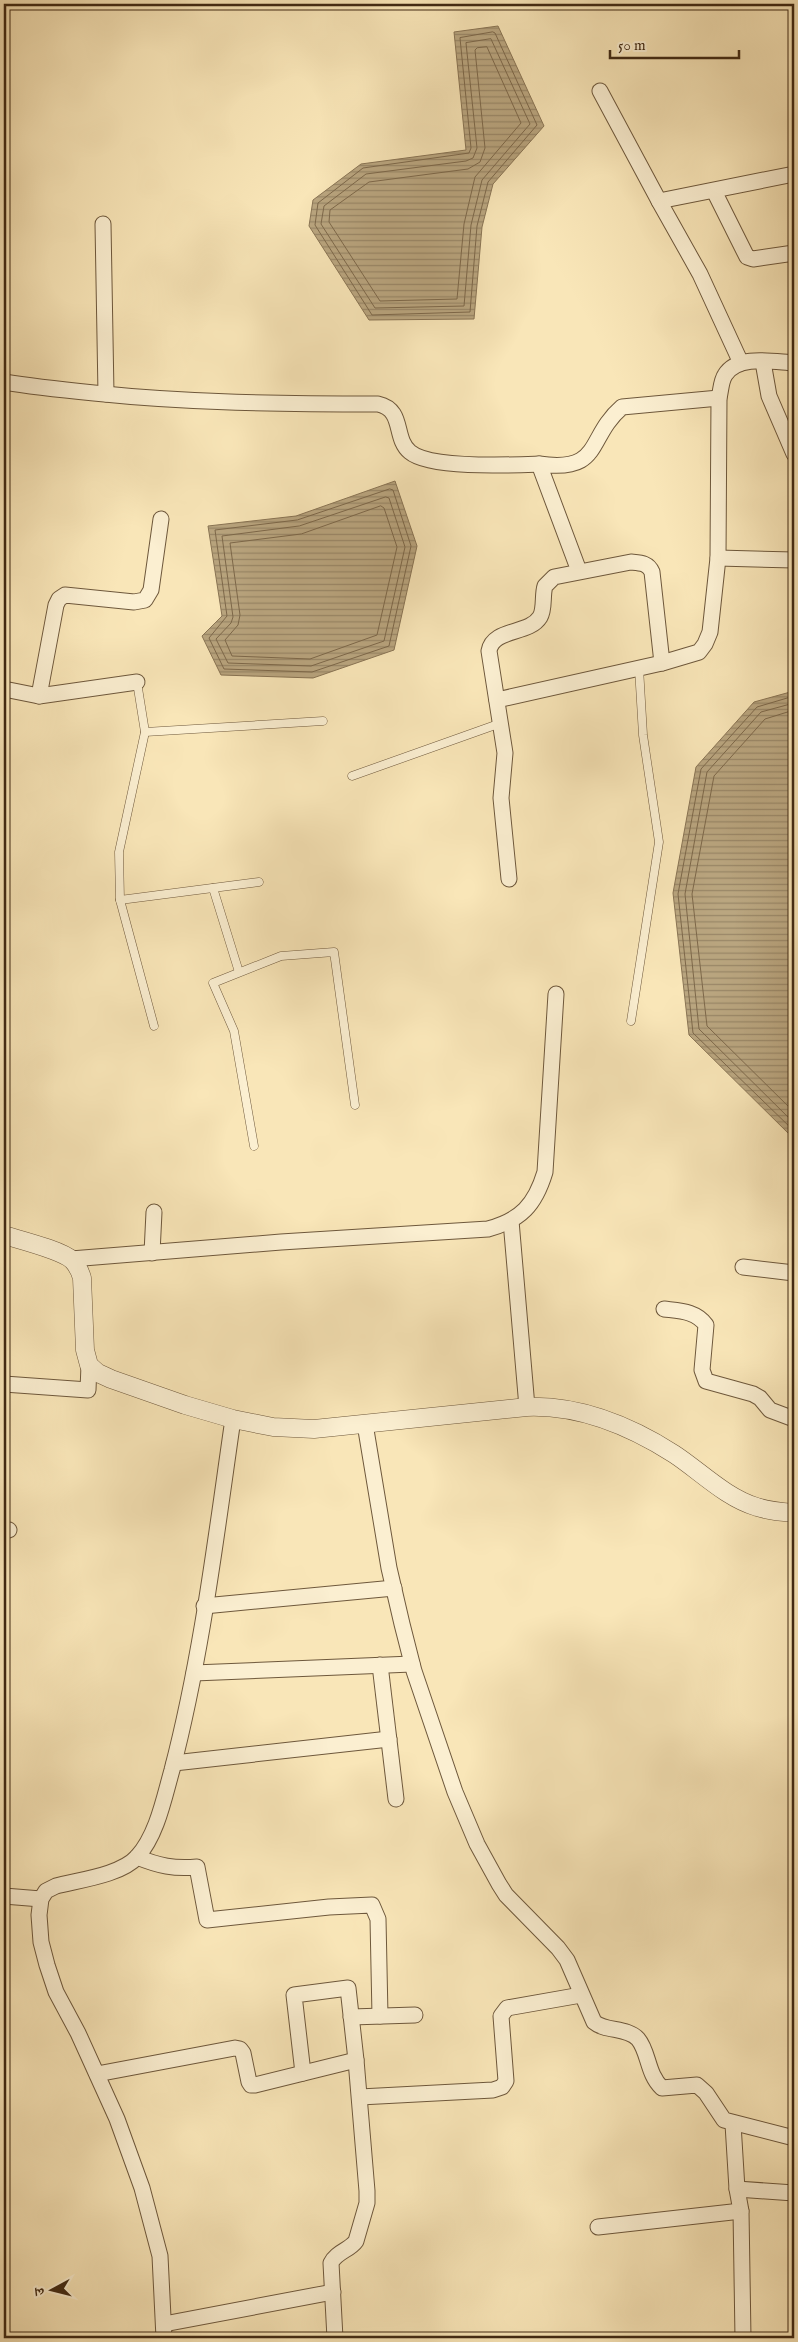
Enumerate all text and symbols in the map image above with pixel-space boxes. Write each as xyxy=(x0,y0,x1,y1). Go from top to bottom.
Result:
scale bar xyxy=(610,28,739,60)
text: 50 m xyxy=(618,36,646,55)
north arrow xyxy=(28,2264,78,2314)
text: उ xyxy=(31,2286,50,2297)

